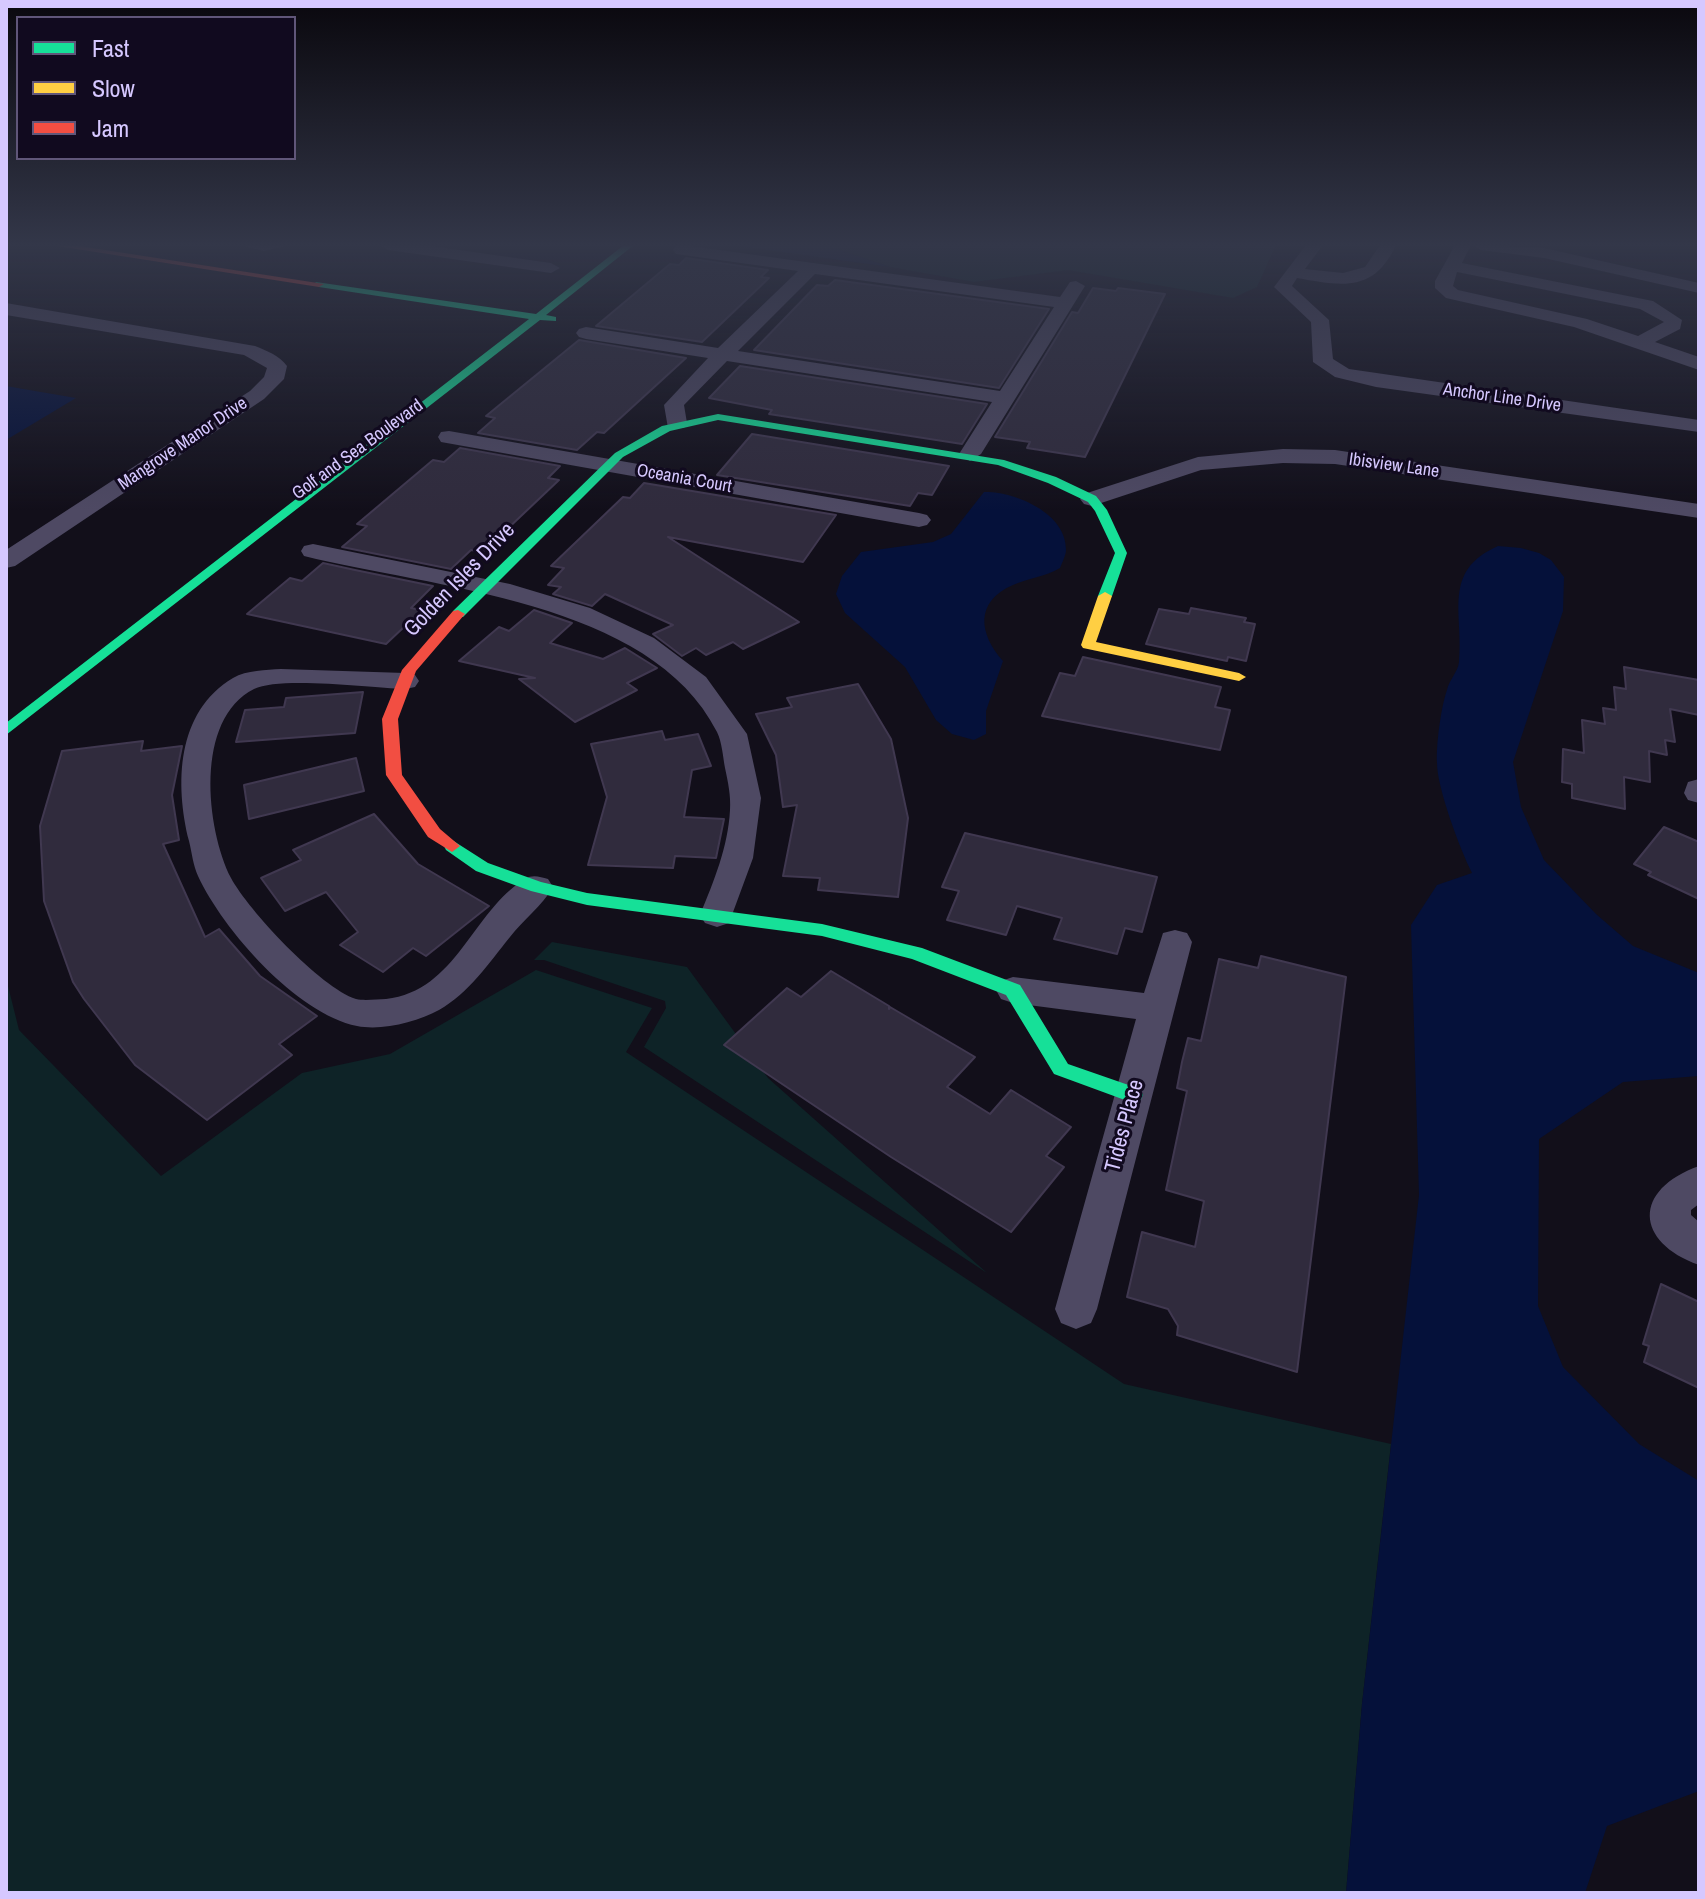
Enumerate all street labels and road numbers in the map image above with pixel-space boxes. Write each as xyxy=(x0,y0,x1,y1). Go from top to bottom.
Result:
street label: Anchor Line Drive xyxy=(1442,379,1562,417)
street label: Mangrove Manor Drive xyxy=(114,393,252,495)
street label: Golf and Sea Boulevard xyxy=(288,395,428,505)
street label: Ibisview Lane xyxy=(1347,449,1441,483)
street label: Oceania Court xyxy=(635,460,733,498)
street label: Golden Isles Drive xyxy=(399,517,521,643)
street label: Tides Place xyxy=(1100,1077,1150,1175)

